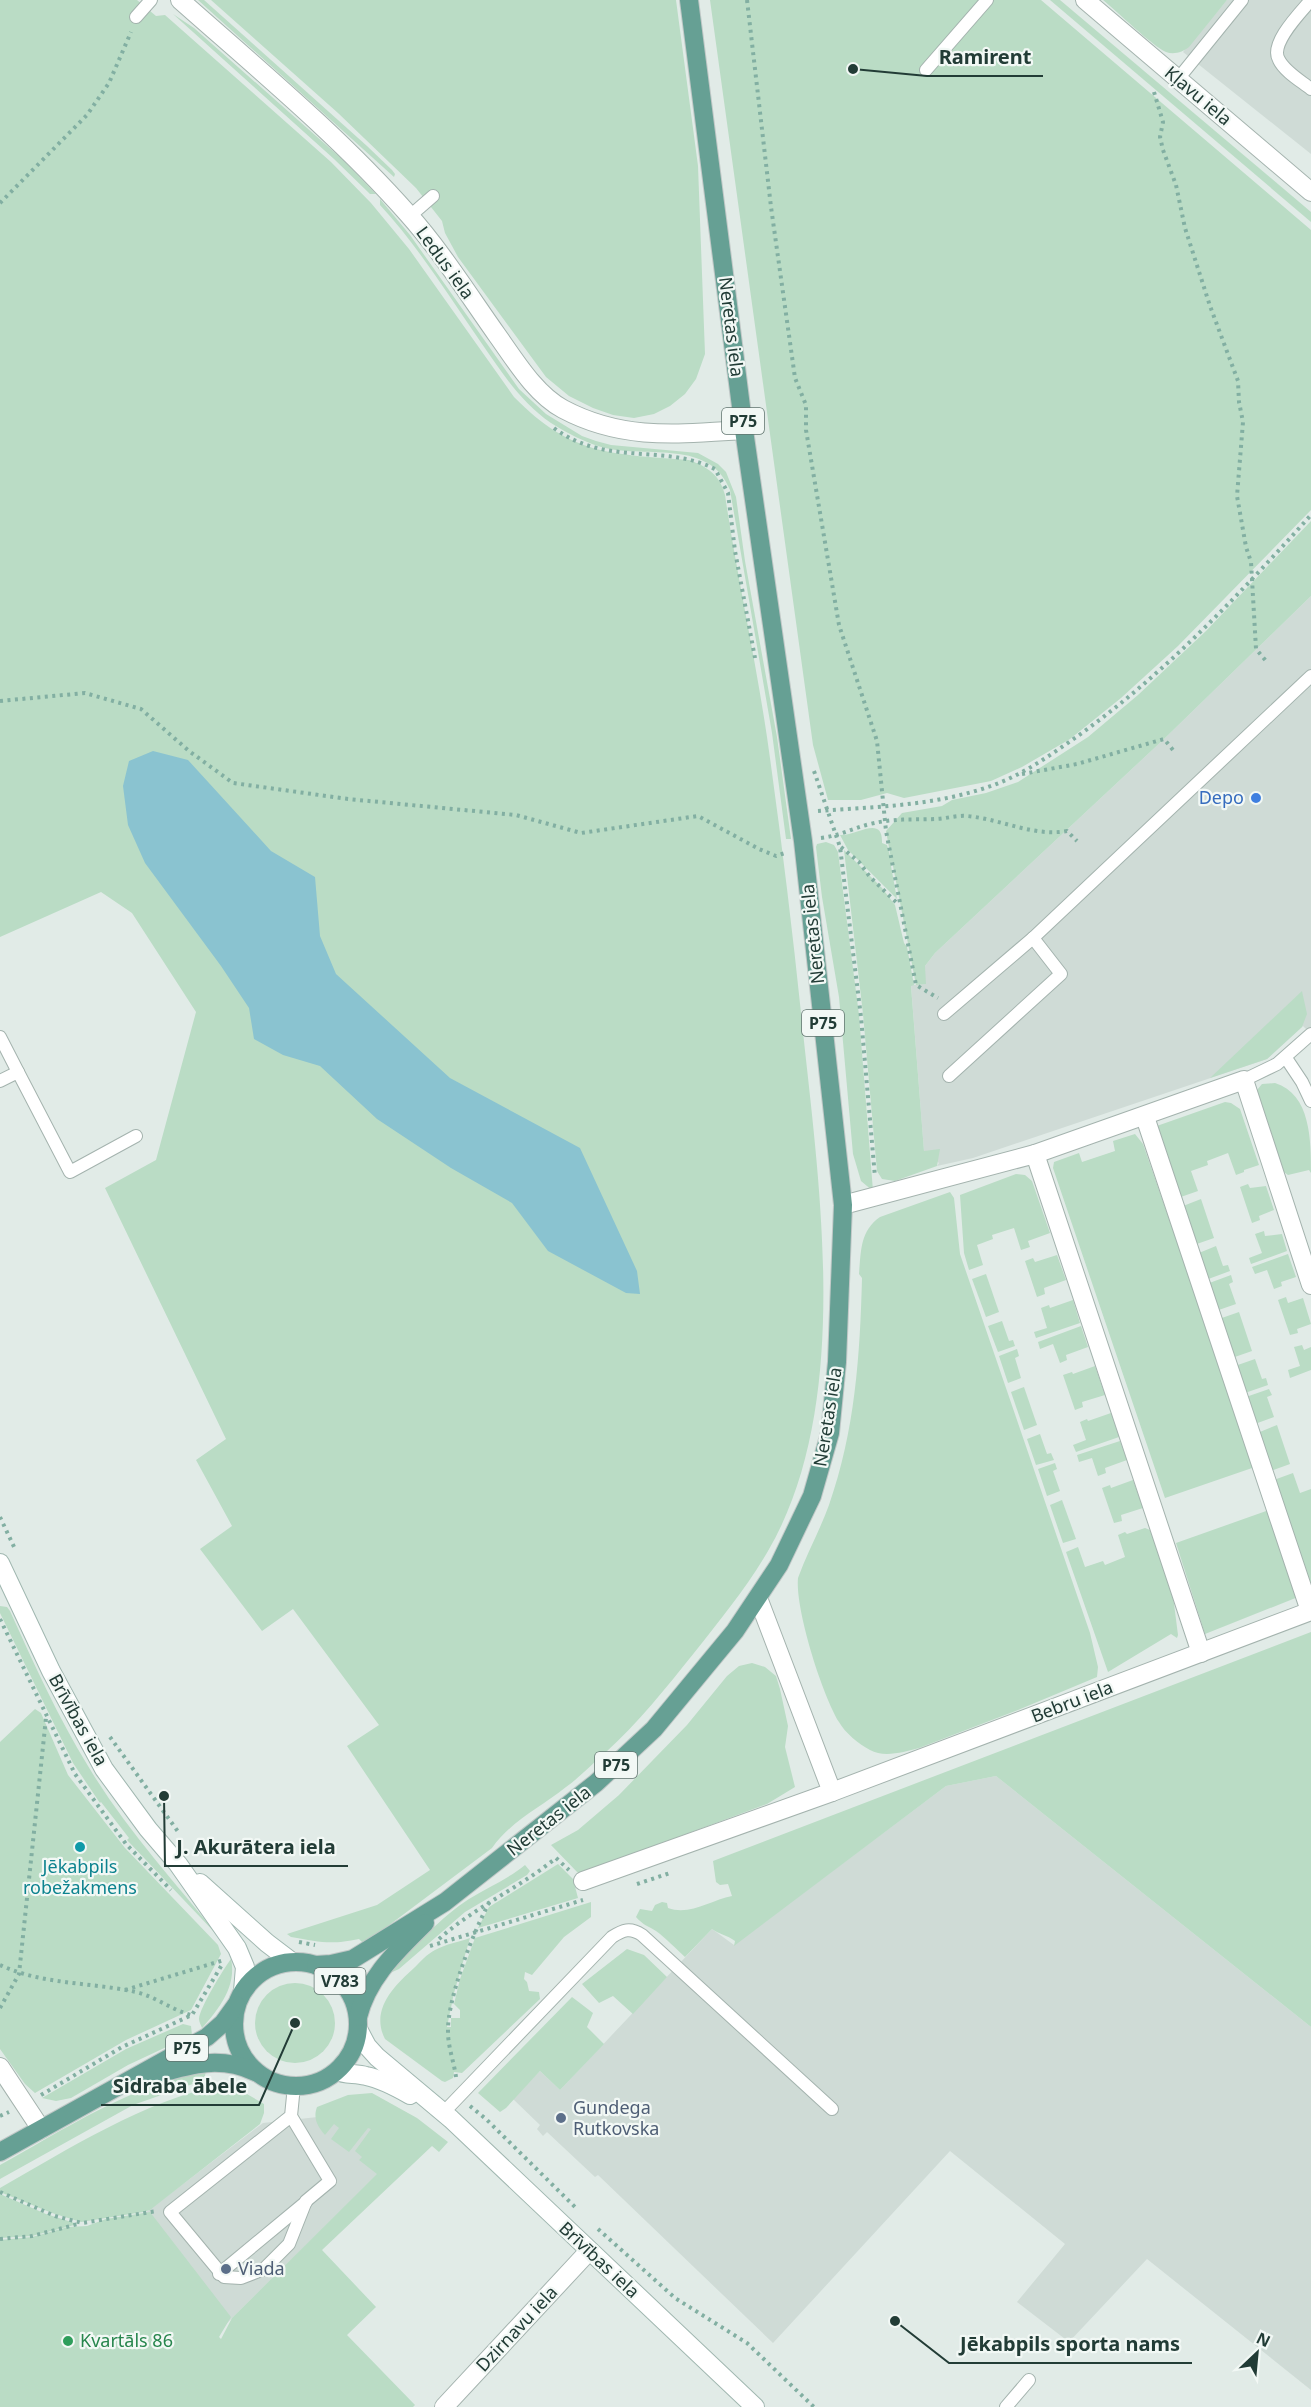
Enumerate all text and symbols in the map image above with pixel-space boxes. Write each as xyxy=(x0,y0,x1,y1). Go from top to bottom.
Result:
callout: Ramirent xyxy=(927,38,1043,76)
text: Ramirent xyxy=(939,43,1032,70)
street label: Kļavu iela xyxy=(1160,60,1237,130)
street label: Ledus iela xyxy=(411,221,480,304)
street label: Neretas iela xyxy=(714,276,750,378)
road number: P75 xyxy=(722,408,764,434)
place label: Depo xyxy=(1199,785,1244,809)
marker: Depo xyxy=(1249,791,1263,805)
street label: Neretas iela xyxy=(795,883,829,985)
road number: P75 xyxy=(802,1010,844,1036)
street label: Neretas iela xyxy=(807,1365,847,1468)
street label: Brīvības iela xyxy=(44,1669,114,1770)
street label: Bebru iela xyxy=(1027,1675,1116,1728)
road number: P75 xyxy=(595,1752,637,1778)
street label: Neretas iela xyxy=(501,1780,595,1861)
callout: J. Akurātera iela xyxy=(165,1828,348,1866)
text: J. Akurātera iela xyxy=(174,1833,336,1860)
marker: Jēkabpils robežakmens xyxy=(73,1840,87,1854)
place label: Jēkabpils robežakmens xyxy=(23,1854,137,1899)
road number: V783 xyxy=(314,1968,366,1994)
road number: P75 xyxy=(166,2035,208,2061)
callout: Sidraba ābele xyxy=(101,2067,259,2105)
text: Sidraba ābele xyxy=(113,2072,247,2099)
place label: Gundega Rutkovska xyxy=(573,2095,659,2140)
marker: Gundega Rutkovska xyxy=(554,2111,568,2125)
street label: Brīvības iela xyxy=(554,2216,645,2303)
place label: Viada xyxy=(238,2256,285,2280)
marker: Viada xyxy=(219,2262,233,2276)
street label: Dzirnavu iela xyxy=(470,2280,562,2377)
north arrow xyxy=(1227,2323,1287,2383)
callout: Jēkabpils sporta nams xyxy=(949,2325,1192,2363)
text: N xyxy=(1253,2327,1274,2352)
place label: Kvartāls 86 xyxy=(80,2328,173,2352)
text: Jēkabpils sporta nams xyxy=(958,2330,1180,2357)
marker: Kvartāls 86 xyxy=(61,2334,75,2348)

